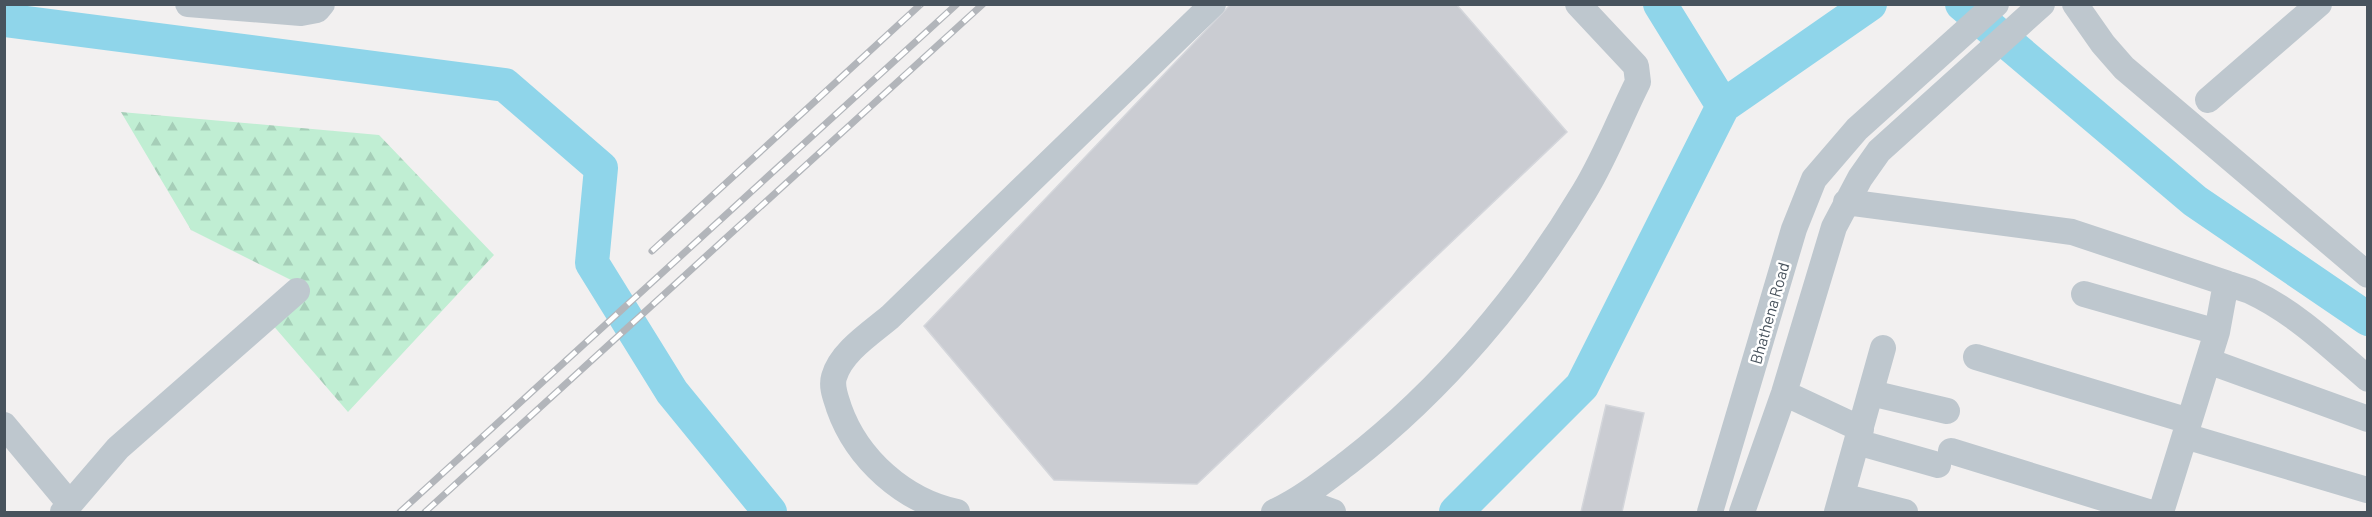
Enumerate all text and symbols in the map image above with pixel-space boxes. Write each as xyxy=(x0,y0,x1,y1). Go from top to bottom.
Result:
street label: Bhathena Road xyxy=(1745,260,1793,366)

